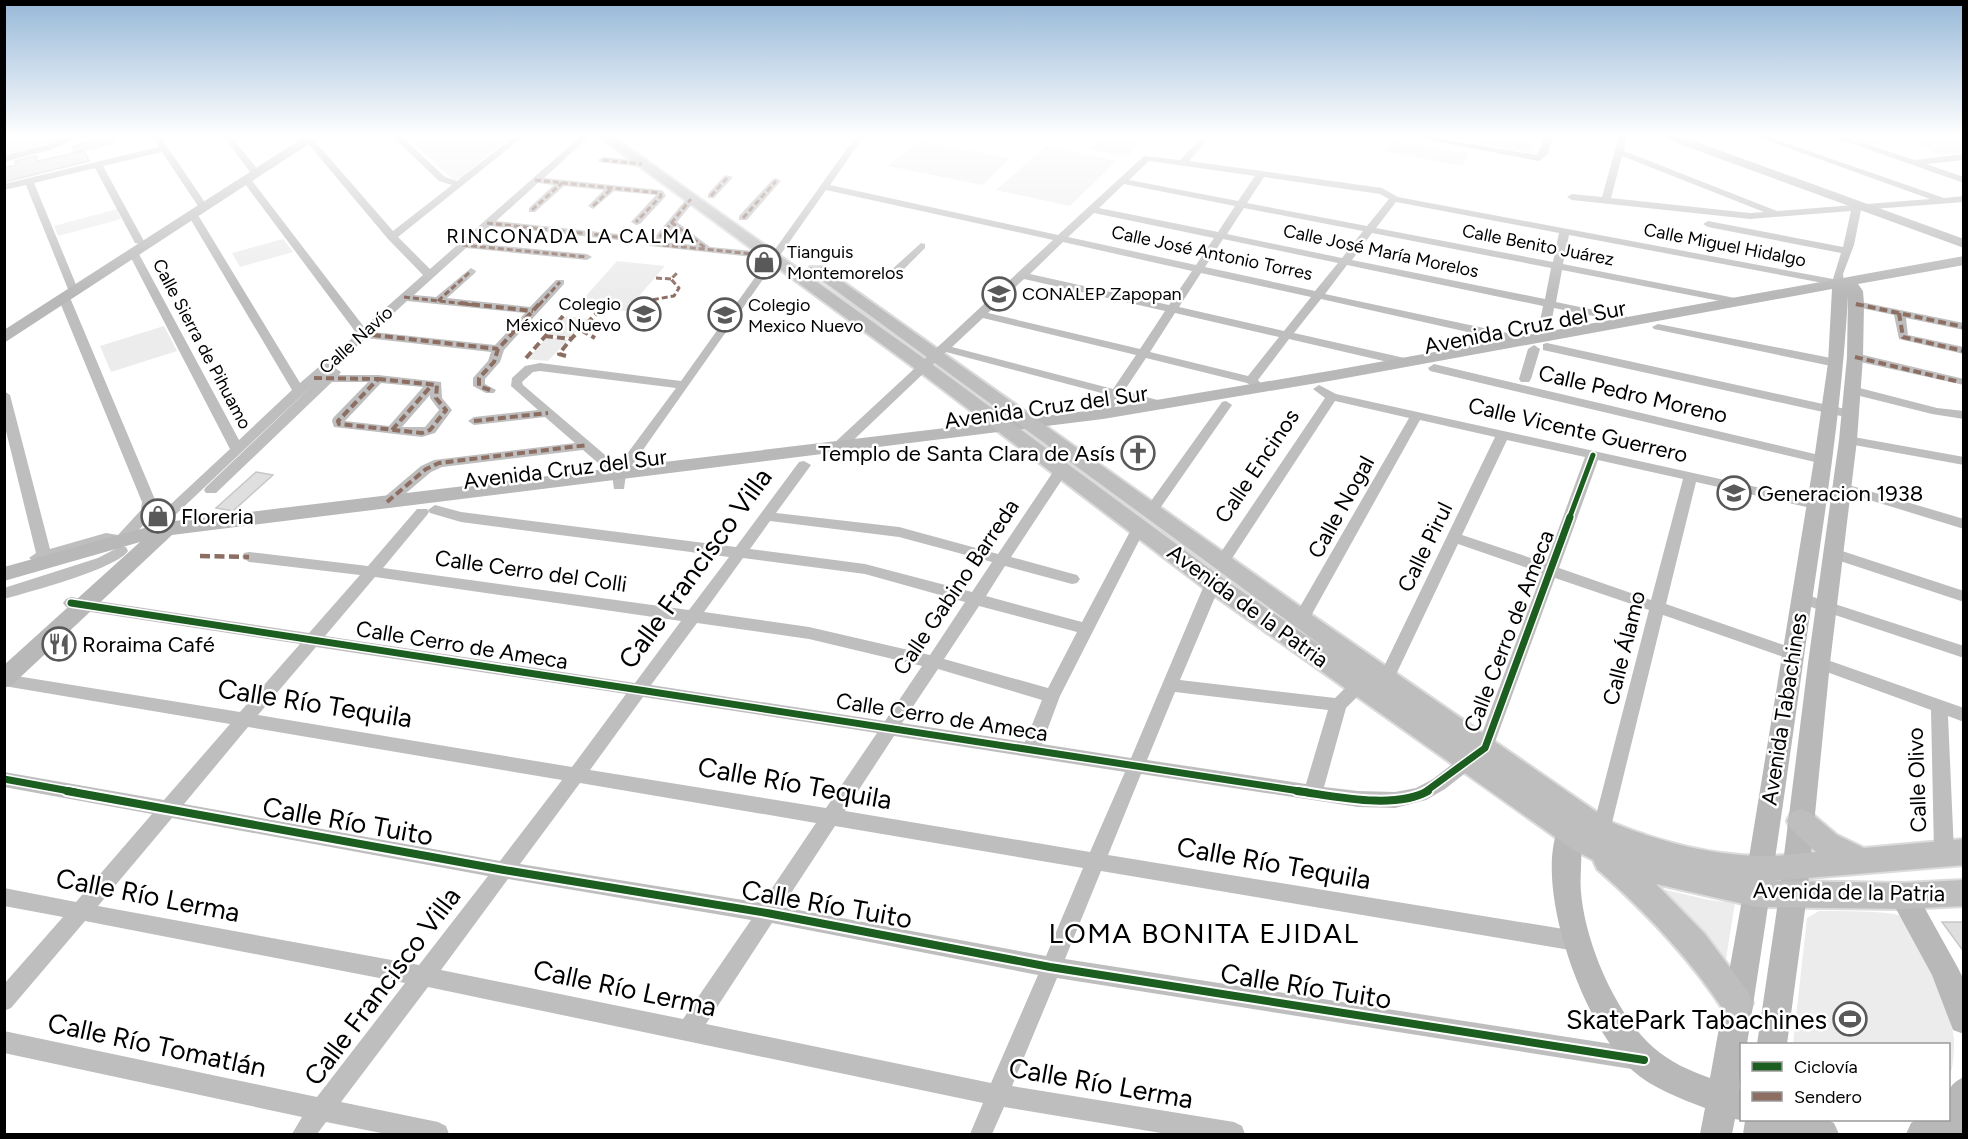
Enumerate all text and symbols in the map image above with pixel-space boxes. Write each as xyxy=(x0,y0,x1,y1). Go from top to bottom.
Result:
street label: Calle Miguel Hidalgo xyxy=(1642,218,1808,272)
street label: Calle Benito Juárez xyxy=(1460,219,1616,271)
street label: Calle José María Morelos xyxy=(1281,220,1481,282)
street label: Calle José Antonio Torres xyxy=(1109,221,1315,285)
district label: RINCONADA LA CALMA xyxy=(446,224,696,248)
place label: Tianguis Montemorelos xyxy=(787,241,904,284)
shop icon: Tianguis Montemorelos xyxy=(746,244,782,280)
street label: Calle Sierra de Pihuamo xyxy=(148,255,256,433)
school or university icon: CONALEP Zapopan xyxy=(981,276,1017,312)
place label: CONALEP Zapopan xyxy=(1022,283,1182,305)
place label: Colegio México Nuevo xyxy=(506,293,621,336)
place label: Colegio Mexico Nuevo xyxy=(748,294,863,337)
street label: Avenida Cruz del Sur xyxy=(1422,294,1629,360)
school or university icon: Colegio México Nuevo xyxy=(626,296,662,332)
school or university icon: Colegio Mexico Nuevo xyxy=(707,297,743,333)
street label: Calle Navío xyxy=(315,301,397,379)
street label: Calle Pedro Moreno xyxy=(1536,359,1730,429)
street label: Avenida Cruz del Sur xyxy=(943,379,1150,435)
street label: Calle Vicente Guerrero xyxy=(1466,392,1690,468)
street label: Calle Encinos xyxy=(1209,404,1305,528)
church icon: Templo de Santa Clara de Asís xyxy=(1120,435,1156,471)
place label: Templo de Santa Clara de Asís xyxy=(818,440,1115,467)
street label: Avenida Cruz del Sur xyxy=(462,443,669,495)
street label: Calle Nogal xyxy=(1302,451,1380,563)
street label: Calle Francisco Villa xyxy=(611,461,779,675)
school or university icon: Generacion 1938 xyxy=(1716,475,1752,511)
place label: Generacion 1938 xyxy=(1757,480,1923,507)
street label: Calle Gabino Barreda xyxy=(887,494,1025,680)
shop icon: Floreria xyxy=(140,498,176,534)
street label: Calle Pirul xyxy=(1392,498,1458,596)
place label: Floreria xyxy=(181,503,254,530)
street label: Calle Cerro de Ameca xyxy=(1458,526,1560,736)
street label: Avenida de la Patria xyxy=(1162,539,1334,673)
street label: Calle Cerro del Colli xyxy=(433,544,629,598)
street label: Calle Álamo xyxy=(1597,588,1651,708)
street label: Avenida Tabachines xyxy=(1755,611,1813,807)
street label: Calle Cerro de Ameca xyxy=(354,615,570,675)
restaurant icon: Roraima Café xyxy=(41,626,77,662)
place label: Roraima Café xyxy=(82,631,215,658)
street label: Calle Río Tequila xyxy=(215,671,415,735)
street label: Calle Cerro de Ameca xyxy=(834,687,1050,747)
street label: Calle Olivo xyxy=(1902,727,1932,833)
street label: Calle Río Tequila xyxy=(695,750,895,816)
street label: Calle Río Tuito xyxy=(260,790,436,852)
street label: Calle Río Tequila xyxy=(1174,830,1374,896)
street label: Calle Río Lerma xyxy=(53,861,243,929)
street label: Calle Río Tuito xyxy=(739,873,915,935)
street label: Avenida de la Patria xyxy=(1753,877,1945,907)
street label: Calle Francisco Villa xyxy=(297,880,467,1092)
district label: LOMA BONITA EJIDAL xyxy=(1048,916,1360,950)
street label: Calle Río Lerma xyxy=(530,952,720,1024)
street label: Calle Río Tuito xyxy=(1218,956,1394,1016)
sports icon: SkatePark Tabachines xyxy=(1832,1001,1868,1037)
place label: SkatePark Tabachines xyxy=(1566,1003,1827,1036)
street label: Calle Río Tomatlán xyxy=(45,1006,269,1084)
legend xyxy=(1740,1043,1950,1121)
street label: Calle Río Lerma xyxy=(1006,1051,1196,1115)
text: Ciclovía xyxy=(1794,1056,1858,1078)
text: Sendero xyxy=(1794,1086,1862,1108)

